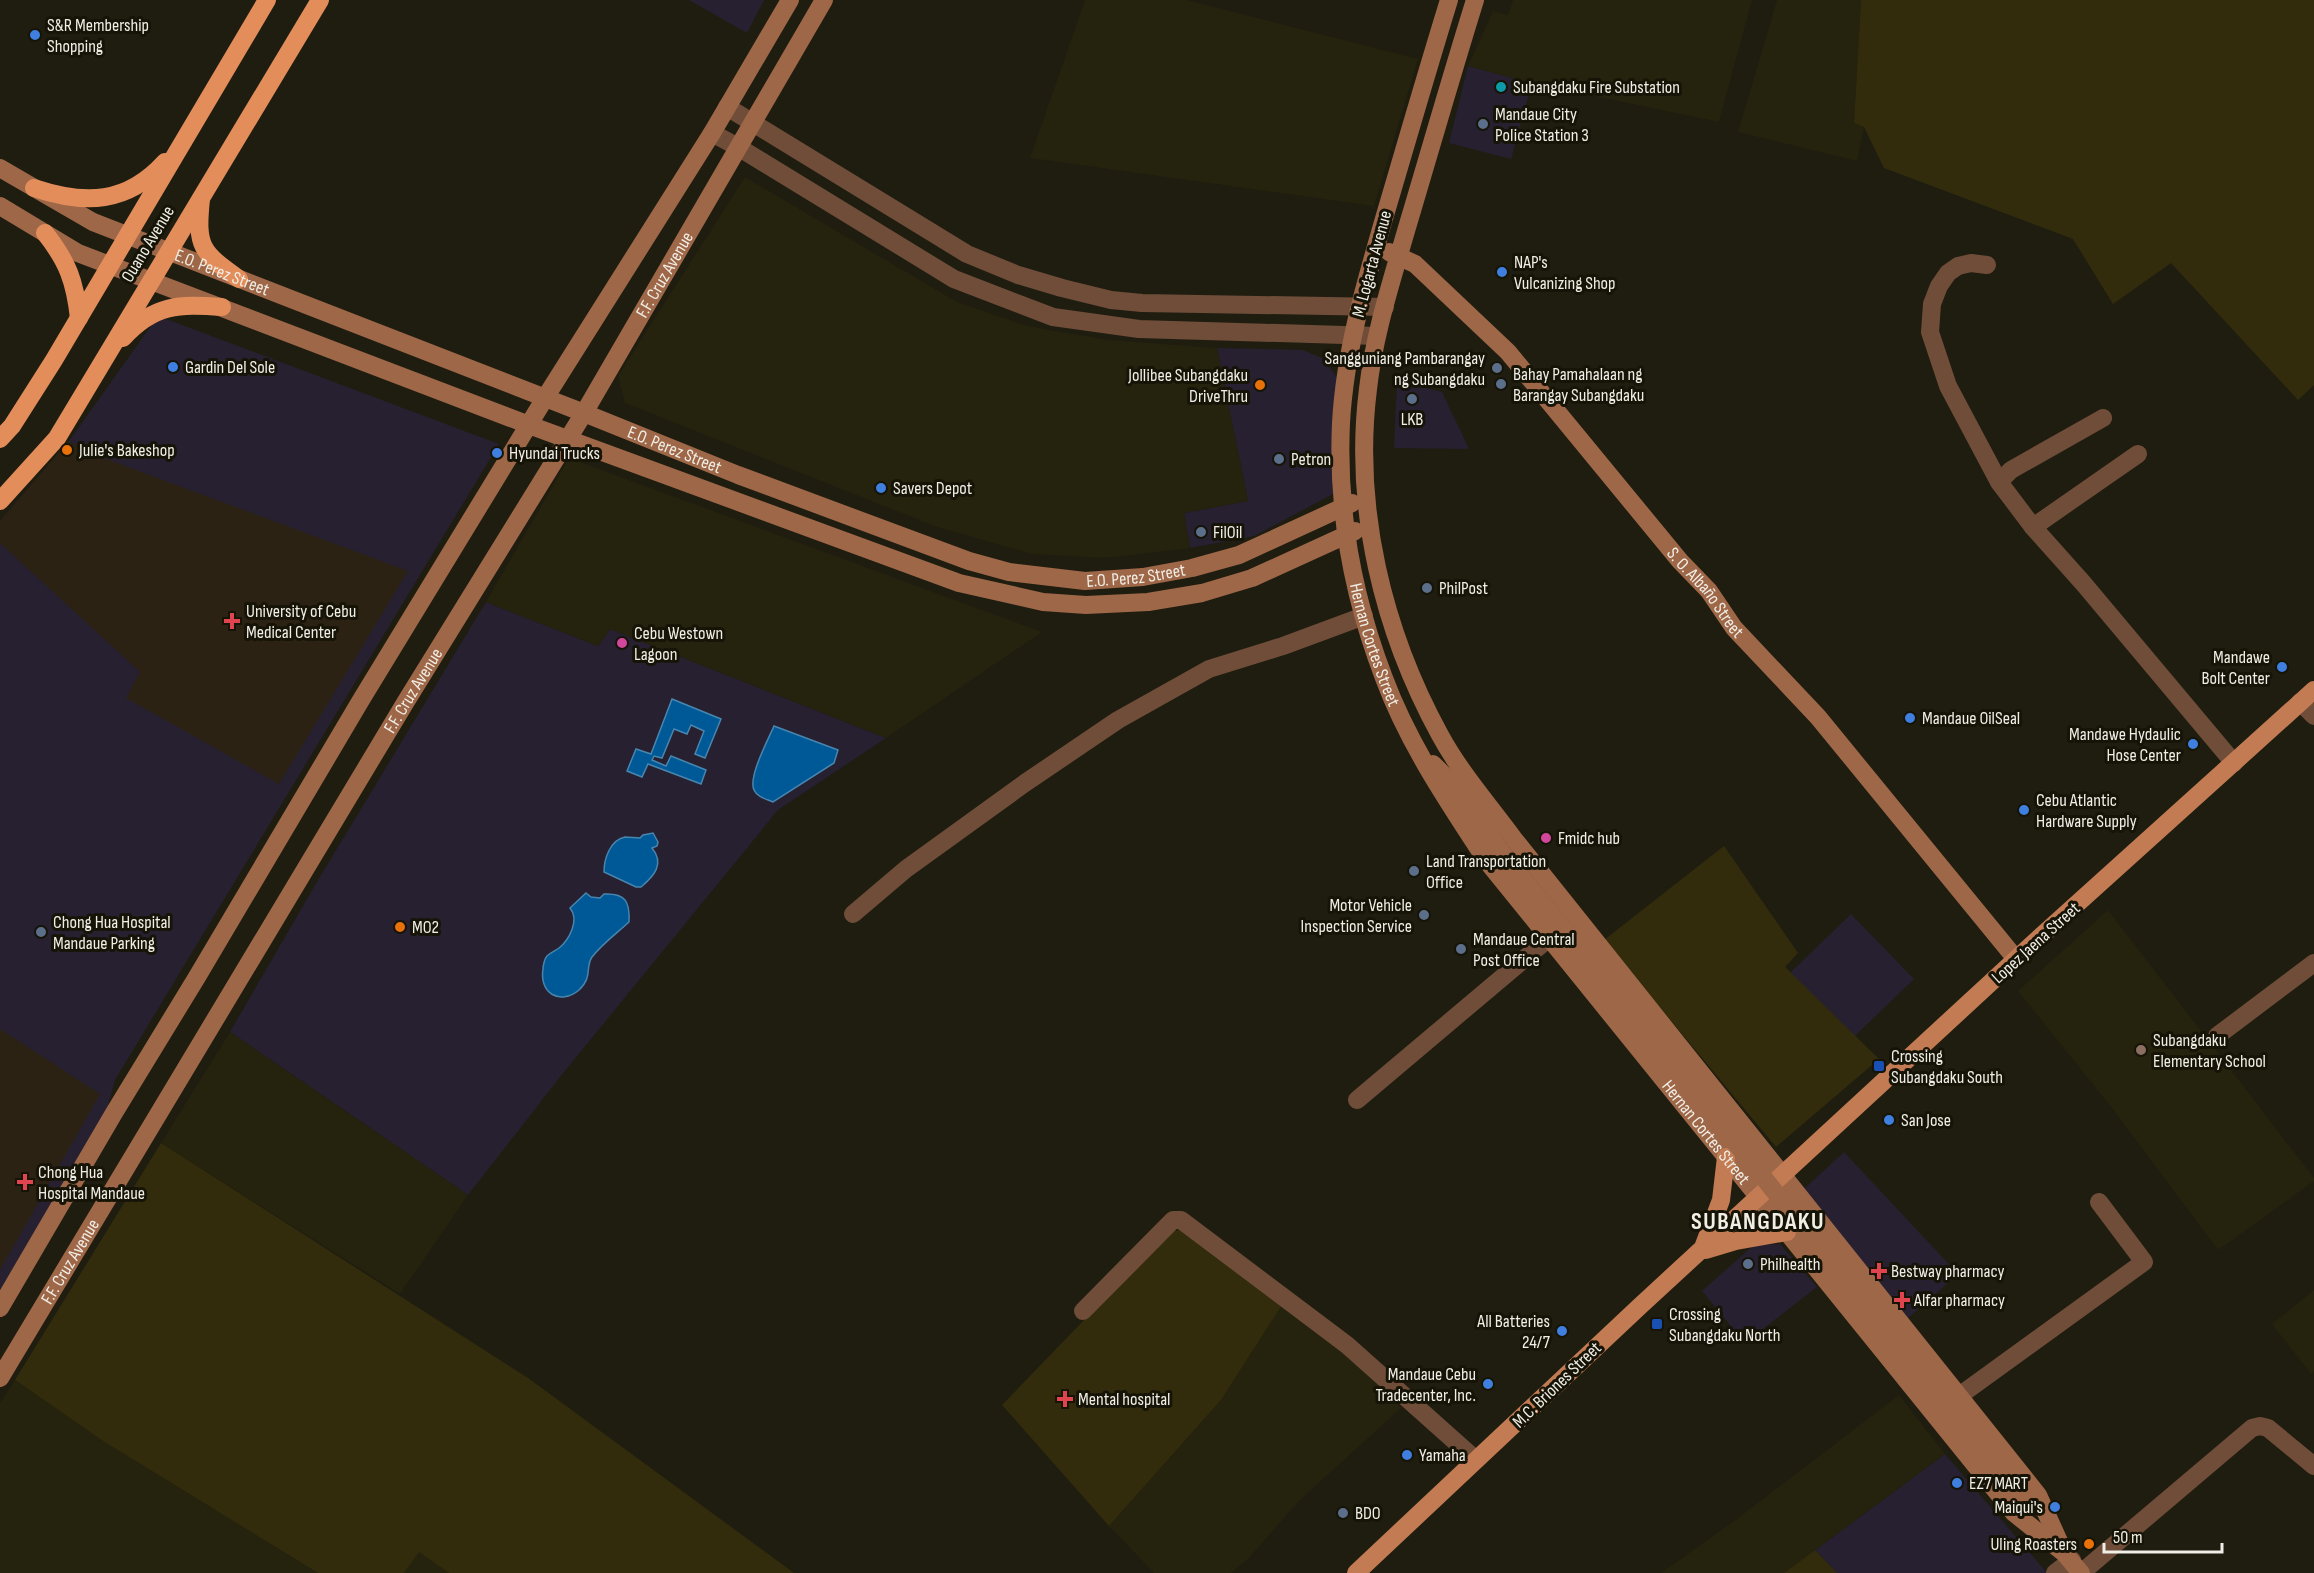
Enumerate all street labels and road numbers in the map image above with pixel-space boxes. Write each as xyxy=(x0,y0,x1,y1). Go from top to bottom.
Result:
street label: Ouano Avenue xyxy=(117,202,179,286)
street label: M. Logarta Avenue xyxy=(1348,208,1396,320)
street label: F.F. Cruz Avenue xyxy=(631,228,698,321)
street label: E.O. Perez Street xyxy=(172,244,273,300)
street label: E.O. Perez Street xyxy=(624,421,725,478)
street label: S. O. Albaño Street xyxy=(1663,543,1749,643)
street label: E.O. Perez Street xyxy=(1086,559,1187,591)
street label: Hernan Cortes Street xyxy=(1345,581,1405,710)
street label: F.F. Cruz Avenue xyxy=(379,644,447,737)
street label: Lopez Jaena Street xyxy=(1988,898,2085,988)
street label: Hernan Cortes Street xyxy=(1658,1076,1755,1189)
street label: F.F. Cruz Avenue xyxy=(36,1215,104,1308)
street label: M.C. Briones Street xyxy=(1508,1337,1606,1432)

